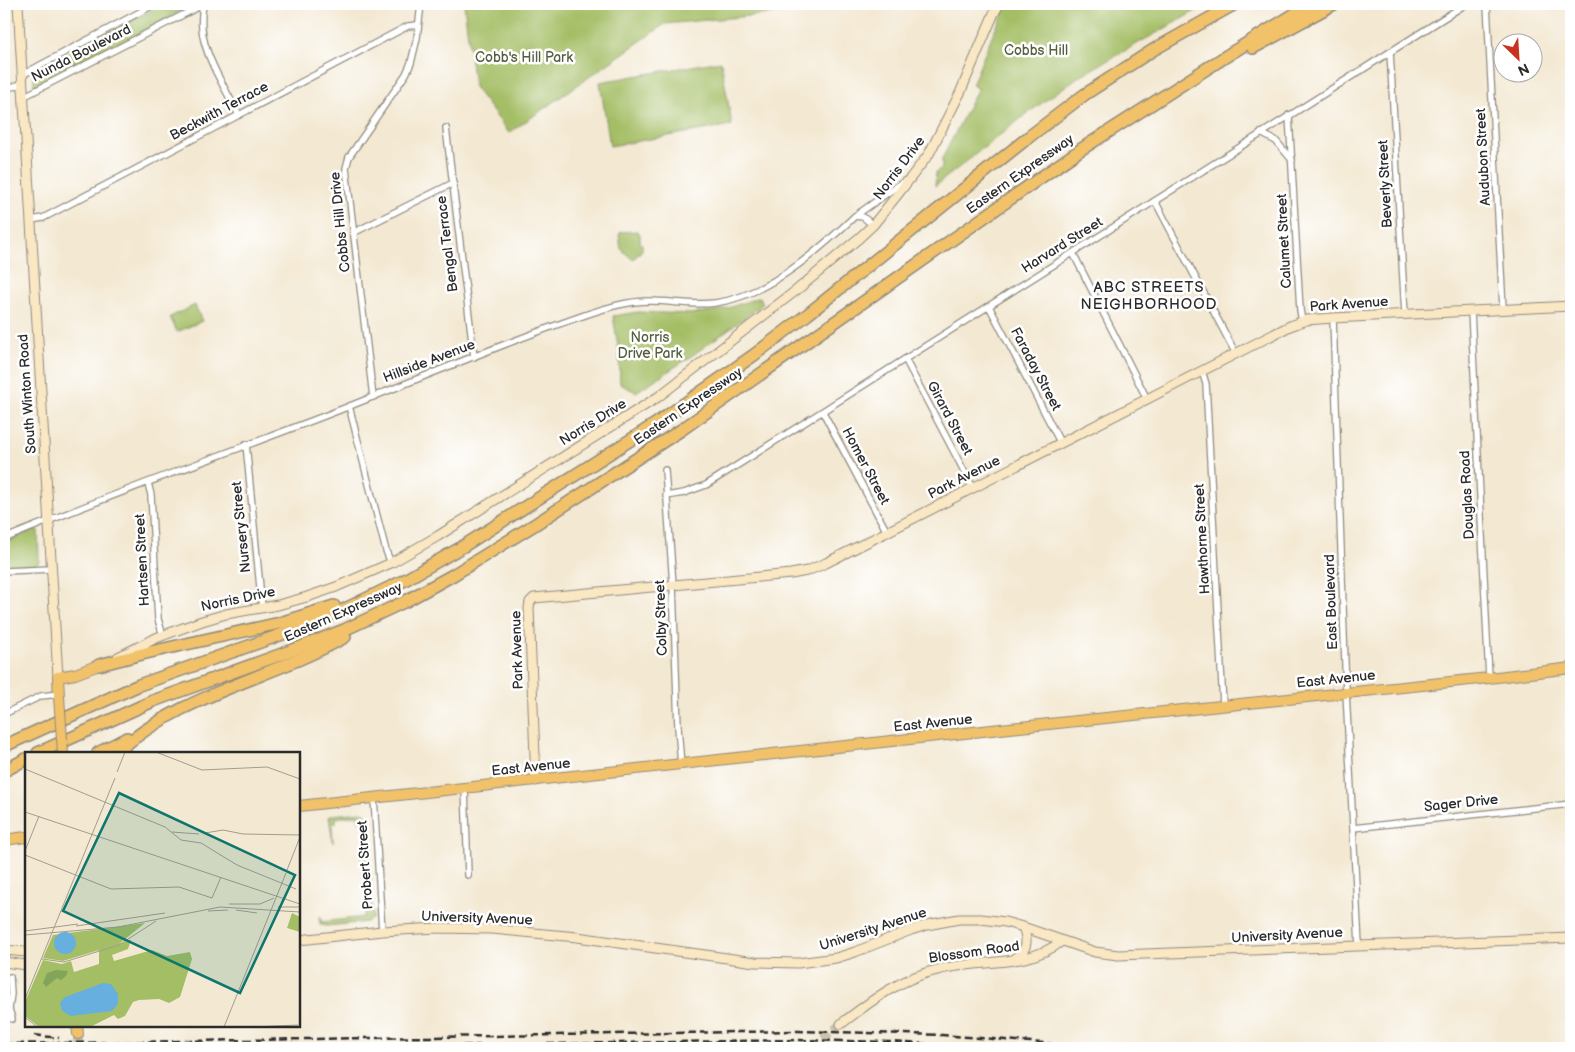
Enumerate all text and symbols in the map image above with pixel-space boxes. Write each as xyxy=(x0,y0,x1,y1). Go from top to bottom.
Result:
street label: Nunda Boulevard xyxy=(28,21,134,85)
north arrow xyxy=(1492,32,1542,82)
park label: Cobbs Hill xyxy=(1004,42,1068,59)
park label: Cobb's Hill Park xyxy=(475,49,573,66)
text: N xyxy=(1515,59,1532,79)
street label: Beckwith Terrace xyxy=(167,78,271,144)
street label: Audubon Street xyxy=(1472,107,1494,206)
street label: Eastern Expressway xyxy=(963,130,1078,217)
street label: Norris Drive xyxy=(869,133,929,203)
street label: Beverly Street xyxy=(1374,139,1396,229)
street label: Cobbs Hill Drive xyxy=(326,171,354,273)
street label: Calumet Street xyxy=(1273,192,1295,289)
street label: Bengal Terrace xyxy=(433,195,461,293)
street label: Harvard Street xyxy=(1018,213,1106,277)
district label: ABC STREETS NEIGHBORHOOD xyxy=(1080,278,1218,314)
street label: Park Avenue xyxy=(1309,293,1389,315)
street label: Faraday Street xyxy=(1007,324,1065,414)
park label: Norris Drive Park xyxy=(618,329,683,362)
street label: South Winton Road xyxy=(14,334,40,454)
street label: Hillside Avenue xyxy=(381,336,477,386)
street label: Eastern Expressway xyxy=(630,363,746,449)
street label: Girard Street xyxy=(923,378,977,458)
street label: Norris Drive xyxy=(556,395,630,449)
street label: Homer Street xyxy=(839,424,894,508)
street label: Douglas Road xyxy=(1456,450,1478,540)
street label: Park Avenue xyxy=(925,452,1003,502)
street label: Nursery Street xyxy=(228,480,254,574)
street label: Hawthorne Street xyxy=(1191,483,1213,595)
street label: Hartsen Street xyxy=(131,513,153,607)
street label: East Boulevard xyxy=(1321,554,1341,650)
street label: Eastern Expressway xyxy=(281,578,405,646)
street label: Colby Street xyxy=(651,579,671,656)
street label: Norris Drive xyxy=(199,583,277,615)
street label: Park Avenue xyxy=(507,610,527,690)
street label: East Avenue xyxy=(1296,666,1376,692)
street label: East Avenue xyxy=(893,710,973,736)
inset map xyxy=(25,752,300,1027)
street label: East Avenue xyxy=(491,754,571,780)
street label: Sager Drive xyxy=(1423,791,1499,815)
street label: Probert Street xyxy=(353,819,377,910)
street label: University Avenue xyxy=(817,904,929,954)
street label: University Avenue xyxy=(421,908,533,928)
street label: University Avenue xyxy=(1231,924,1343,946)
street label: Blossom Road xyxy=(927,937,1021,967)

